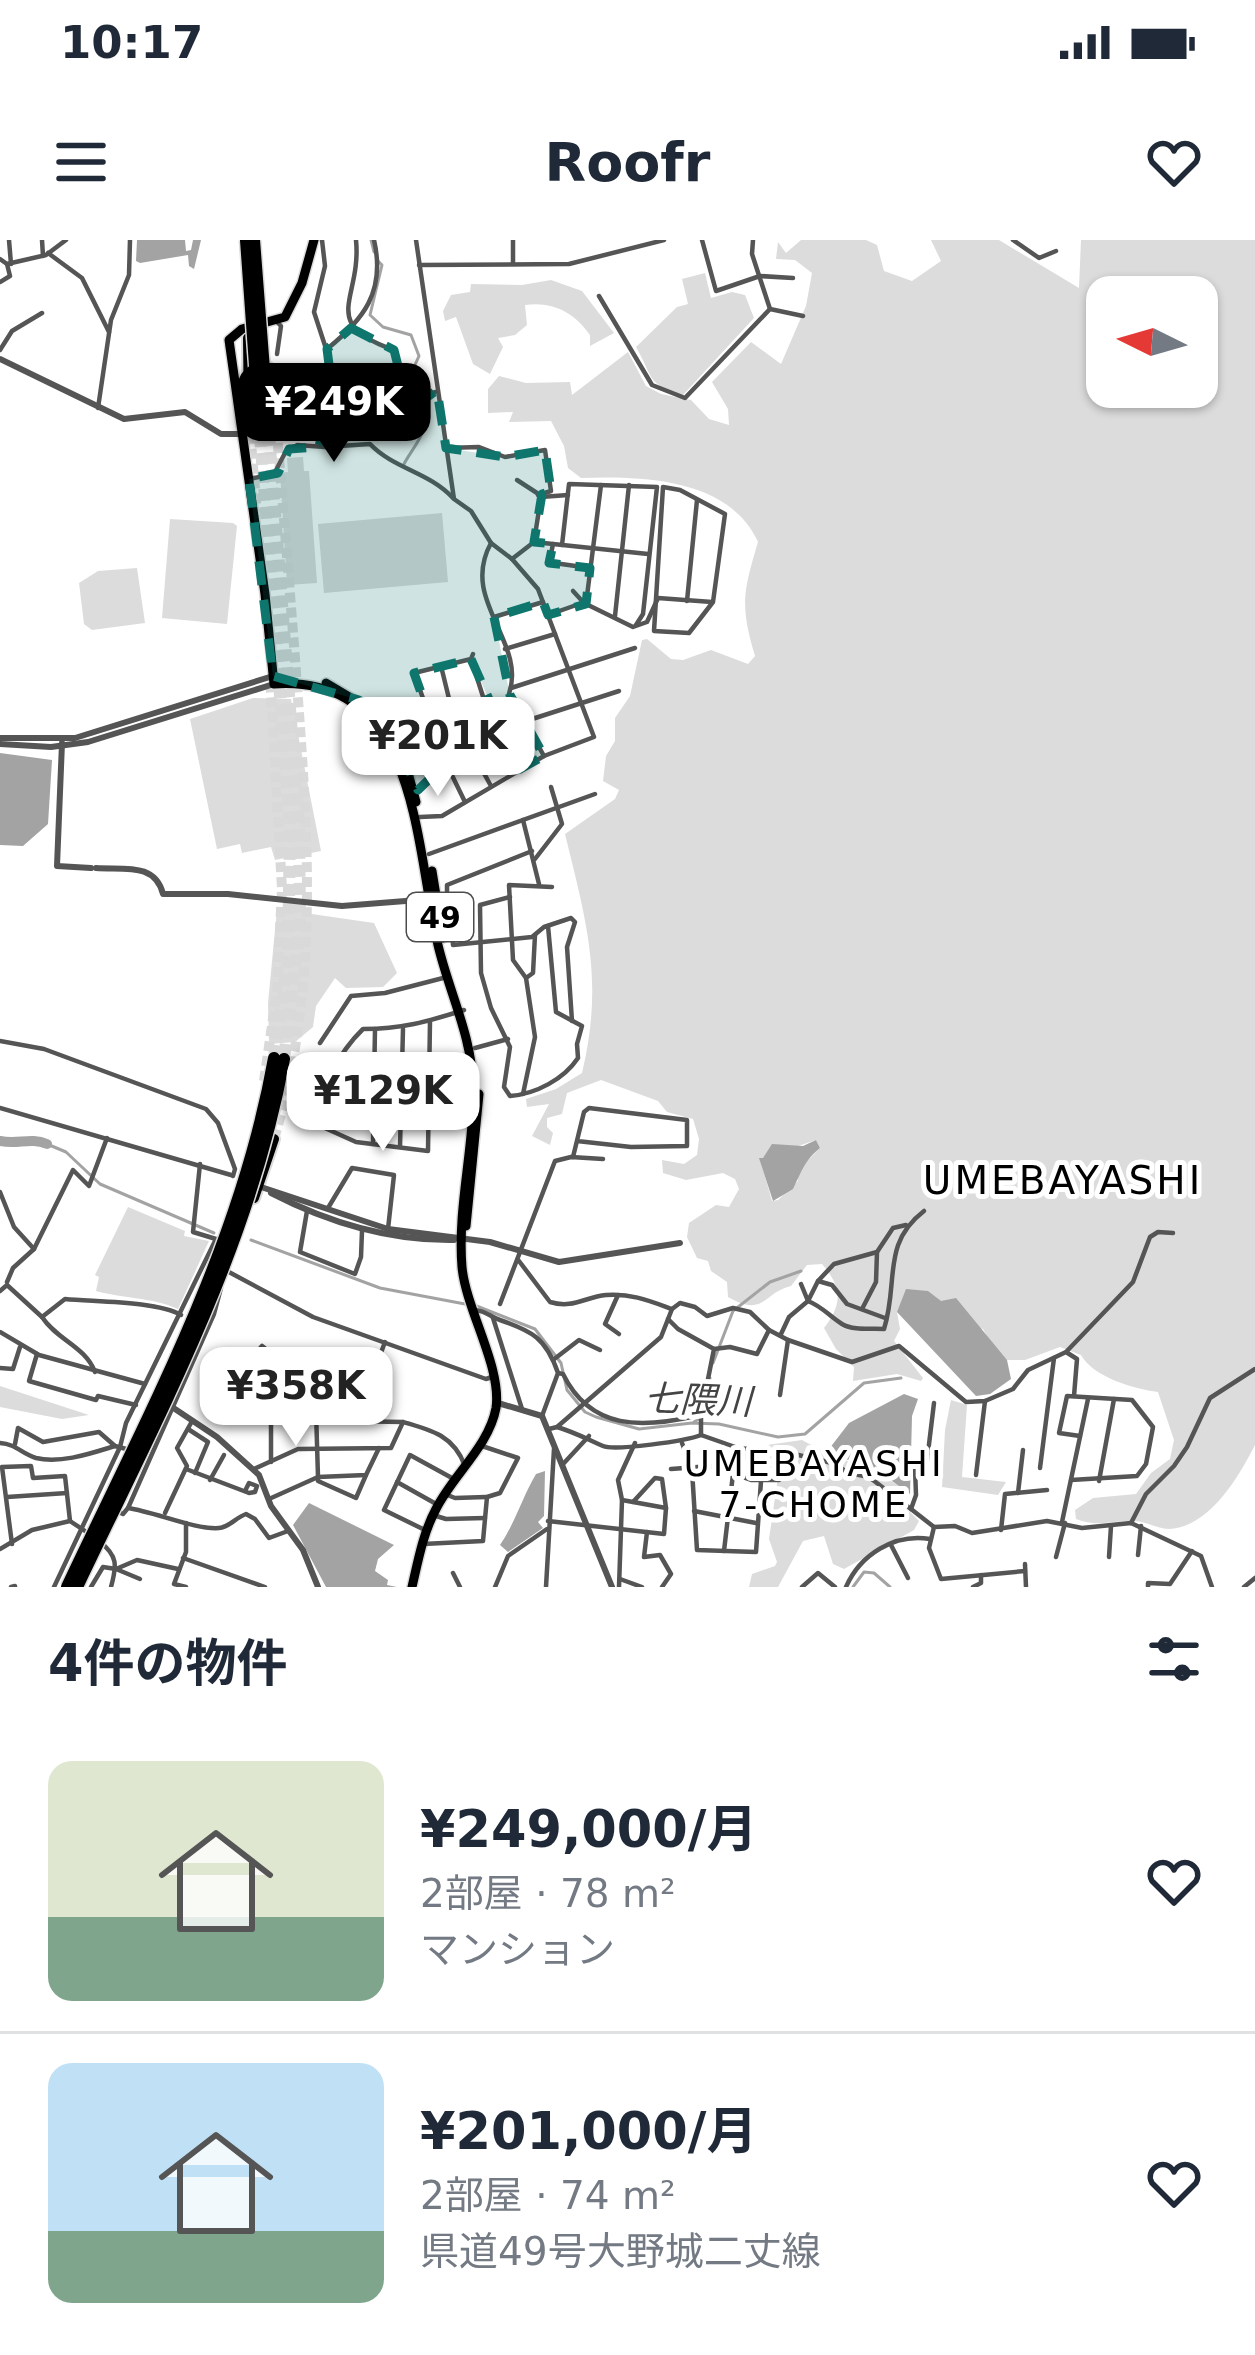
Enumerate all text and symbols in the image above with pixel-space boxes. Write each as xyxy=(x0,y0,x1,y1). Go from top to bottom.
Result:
text: 10:17 xyxy=(60,16,203,69)
icon: menu xyxy=(48,129,114,195)
icon: heart xyxy=(1141,129,1207,195)
text: Roofr xyxy=(545,131,710,194)
north arrow xyxy=(1086,276,1218,408)
map controls xyxy=(1086,276,1218,408)
pin: ¥249K xyxy=(250,363,418,465)
text: ¥249K xyxy=(265,379,403,424)
pin: ¥201K xyxy=(354,697,522,799)
text: ¥201K xyxy=(369,713,507,758)
road number: 49 xyxy=(407,893,473,941)
pin: ¥129K xyxy=(299,1052,467,1154)
text: ¥129K xyxy=(314,1068,452,1113)
district label: UMEBAYASHI xyxy=(923,1158,1203,1203)
pin: ¥358K xyxy=(212,1347,380,1449)
text: ¥358K xyxy=(227,1363,365,1408)
water label: 七隈川 xyxy=(643,1378,757,1423)
district label: UMEBAYASHI 7-CHOME xyxy=(683,1443,945,1525)
icon: filters xyxy=(1141,1626,1207,1692)
text: 4件の物件 xyxy=(48,1634,288,1693)
text: ¥249,000/月 xyxy=(420,1800,757,1859)
icon: home xyxy=(144,1809,288,1953)
icon: heart xyxy=(1141,1848,1207,1914)
text: 2部屋 · 78 m² xyxy=(420,1871,676,1916)
text: マンション xyxy=(420,1927,615,1972)
text: ¥201,000/月 xyxy=(420,2102,757,2161)
icon: home xyxy=(144,2111,288,2255)
icon: heart xyxy=(1141,2150,1207,2216)
text: 2部屋 · 74 m² xyxy=(420,2173,676,2218)
text: 県道49号大野城二丈線 xyxy=(420,2229,821,2274)

